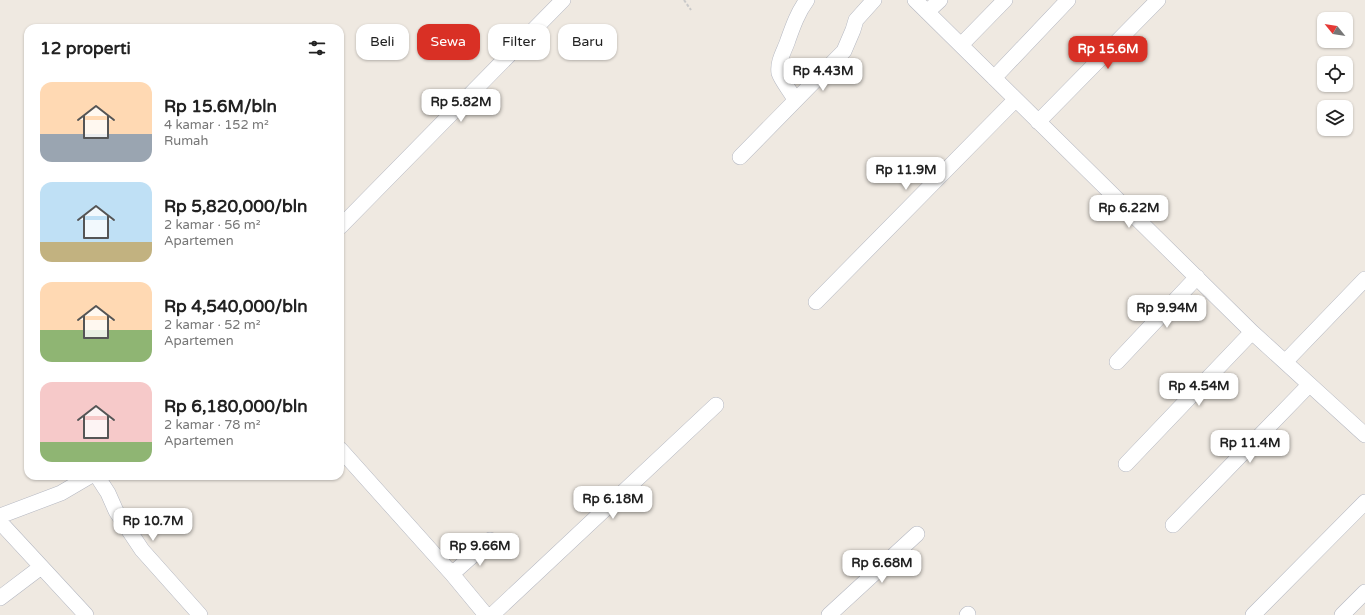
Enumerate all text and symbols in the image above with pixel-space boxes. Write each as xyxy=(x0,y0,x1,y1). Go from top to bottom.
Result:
north arrow xyxy=(1317,12,1353,48)
map controls xyxy=(1317,12,1353,136)
chip: Beli xyxy=(356,24,409,60)
chip: Sewa xyxy=(417,24,480,60)
chip: Filter xyxy=(488,24,550,60)
chip: Baru xyxy=(558,24,617,60)
pin: Rp 15.6M xyxy=(1067,36,1149,70)
icon: filters xyxy=(306,37,328,59)
text: 12 properti xyxy=(40,38,131,59)
text: Rp 15.6M xyxy=(1077,41,1139,57)
button: locate xyxy=(1317,56,1353,92)
pin: Rp 4.43M xyxy=(782,58,864,92)
text: Rp 4.43M xyxy=(792,63,854,79)
pin: Rp 5.82M xyxy=(420,89,502,123)
text: Rp 5.82M xyxy=(430,94,492,110)
text: Rp 15.6M/bln xyxy=(164,96,277,117)
icon: home xyxy=(72,98,120,146)
button: layers xyxy=(1317,100,1353,136)
text: 4 kamar · 152 m² xyxy=(164,117,269,133)
text: Rumah xyxy=(164,133,208,149)
pin: Rp 11.9M xyxy=(865,157,947,191)
text: Rp 11.9M xyxy=(875,162,937,178)
pin: Rp 6.22M xyxy=(1088,195,1170,229)
text: Rp 5,820,000/bln xyxy=(164,196,307,217)
icon: home xyxy=(72,198,120,246)
text: Rp 6.22M xyxy=(1098,200,1160,216)
text: 2 kamar · 56 m² xyxy=(164,217,261,233)
text: Apartemen xyxy=(164,233,234,249)
pin: Rp 9.94M xyxy=(1126,295,1208,329)
text: Rp 4,540,000/bln xyxy=(164,296,308,317)
icon: home xyxy=(72,298,120,346)
text: Rp 9.94M xyxy=(1136,300,1198,316)
text: 2 kamar · 52 m² xyxy=(164,317,261,333)
text: Apartemen xyxy=(164,333,234,349)
pin: Rp 4.54M xyxy=(1158,373,1240,407)
text: Rp 4.54M xyxy=(1168,378,1230,394)
text: Rp 6,180,000/bln xyxy=(164,396,308,417)
icon: home xyxy=(72,398,120,446)
text: 2 kamar · 78 m² xyxy=(164,417,261,433)
pin: Rp 11.4M xyxy=(1209,430,1291,464)
text: Apartemen xyxy=(164,433,234,449)
text: Rp 11.4M xyxy=(1219,435,1281,451)
pin: Rp 6.18M xyxy=(572,486,654,520)
text: Rp 6.18M xyxy=(582,491,644,507)
pin: Rp 10.7M xyxy=(112,508,194,542)
text: Rp 10.7M xyxy=(122,513,184,529)
pin: Rp 9.66M xyxy=(439,533,521,567)
text: Rp 9.66M xyxy=(449,538,511,554)
pin: Rp 6.68M xyxy=(841,550,923,584)
text: Rp 6.68M xyxy=(851,555,913,571)

